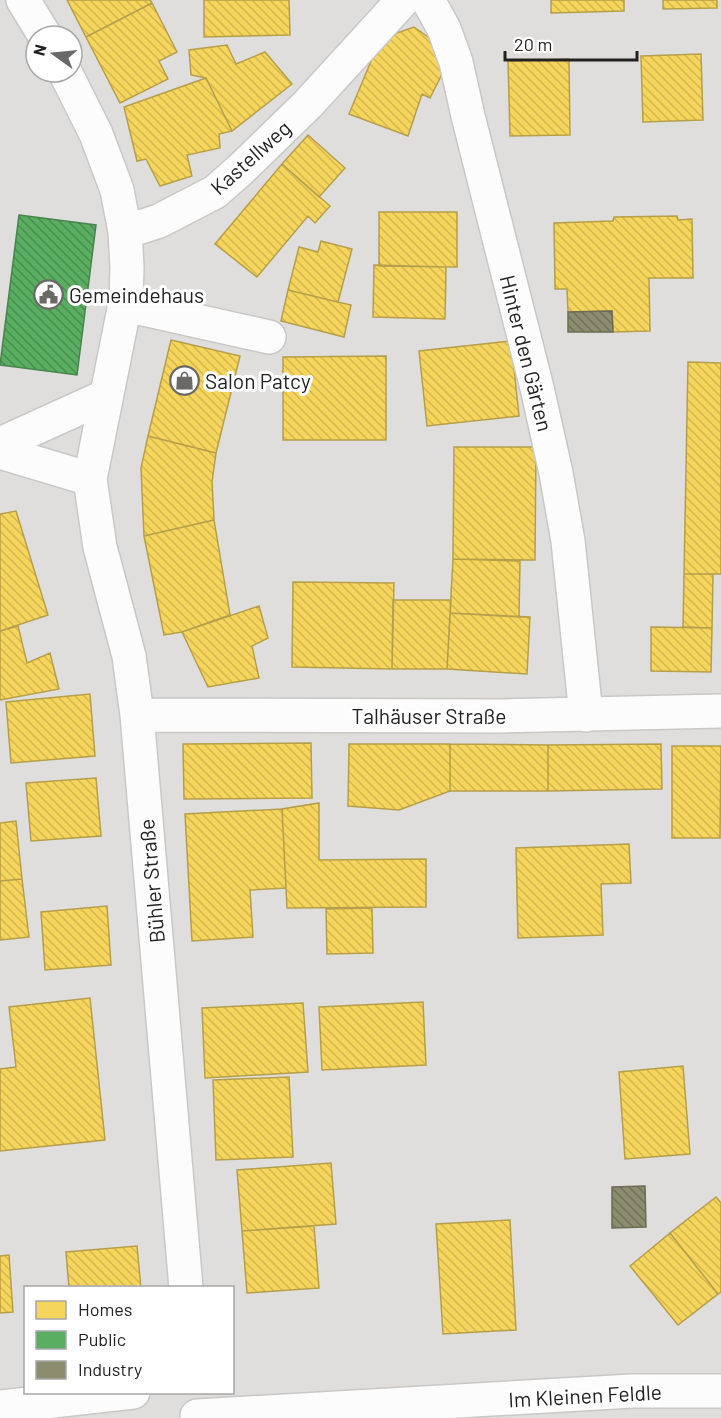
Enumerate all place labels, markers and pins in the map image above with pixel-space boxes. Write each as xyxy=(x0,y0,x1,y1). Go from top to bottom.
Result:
public building icon: Gemeindehaus xyxy=(32,278,64,310)
place label: Gemeindehaus xyxy=(69,282,204,307)
shop icon: Salon Patcy xyxy=(168,364,200,396)
place label: Salon Patcy xyxy=(205,368,311,393)

